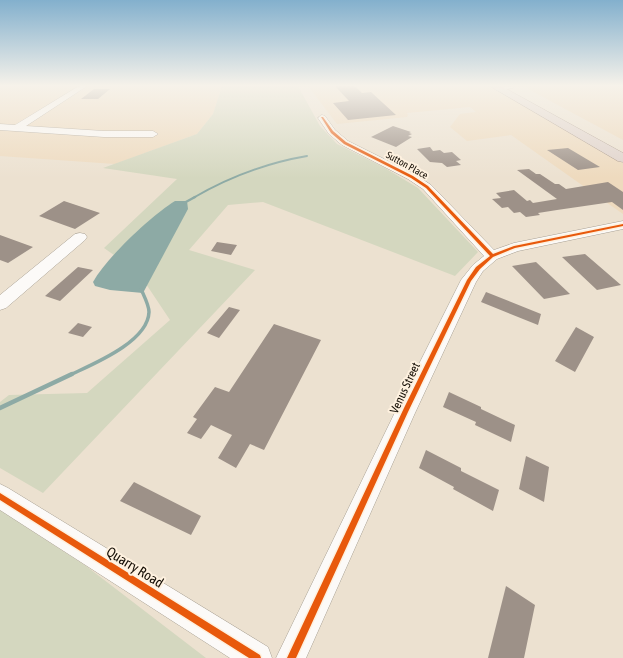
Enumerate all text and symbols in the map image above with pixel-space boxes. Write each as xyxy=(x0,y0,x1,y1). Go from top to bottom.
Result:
street label: Sutton Place xyxy=(384,149,430,181)
street label: Venus Street xyxy=(387,360,423,416)
street label: Quarry Road xyxy=(104,543,166,591)

